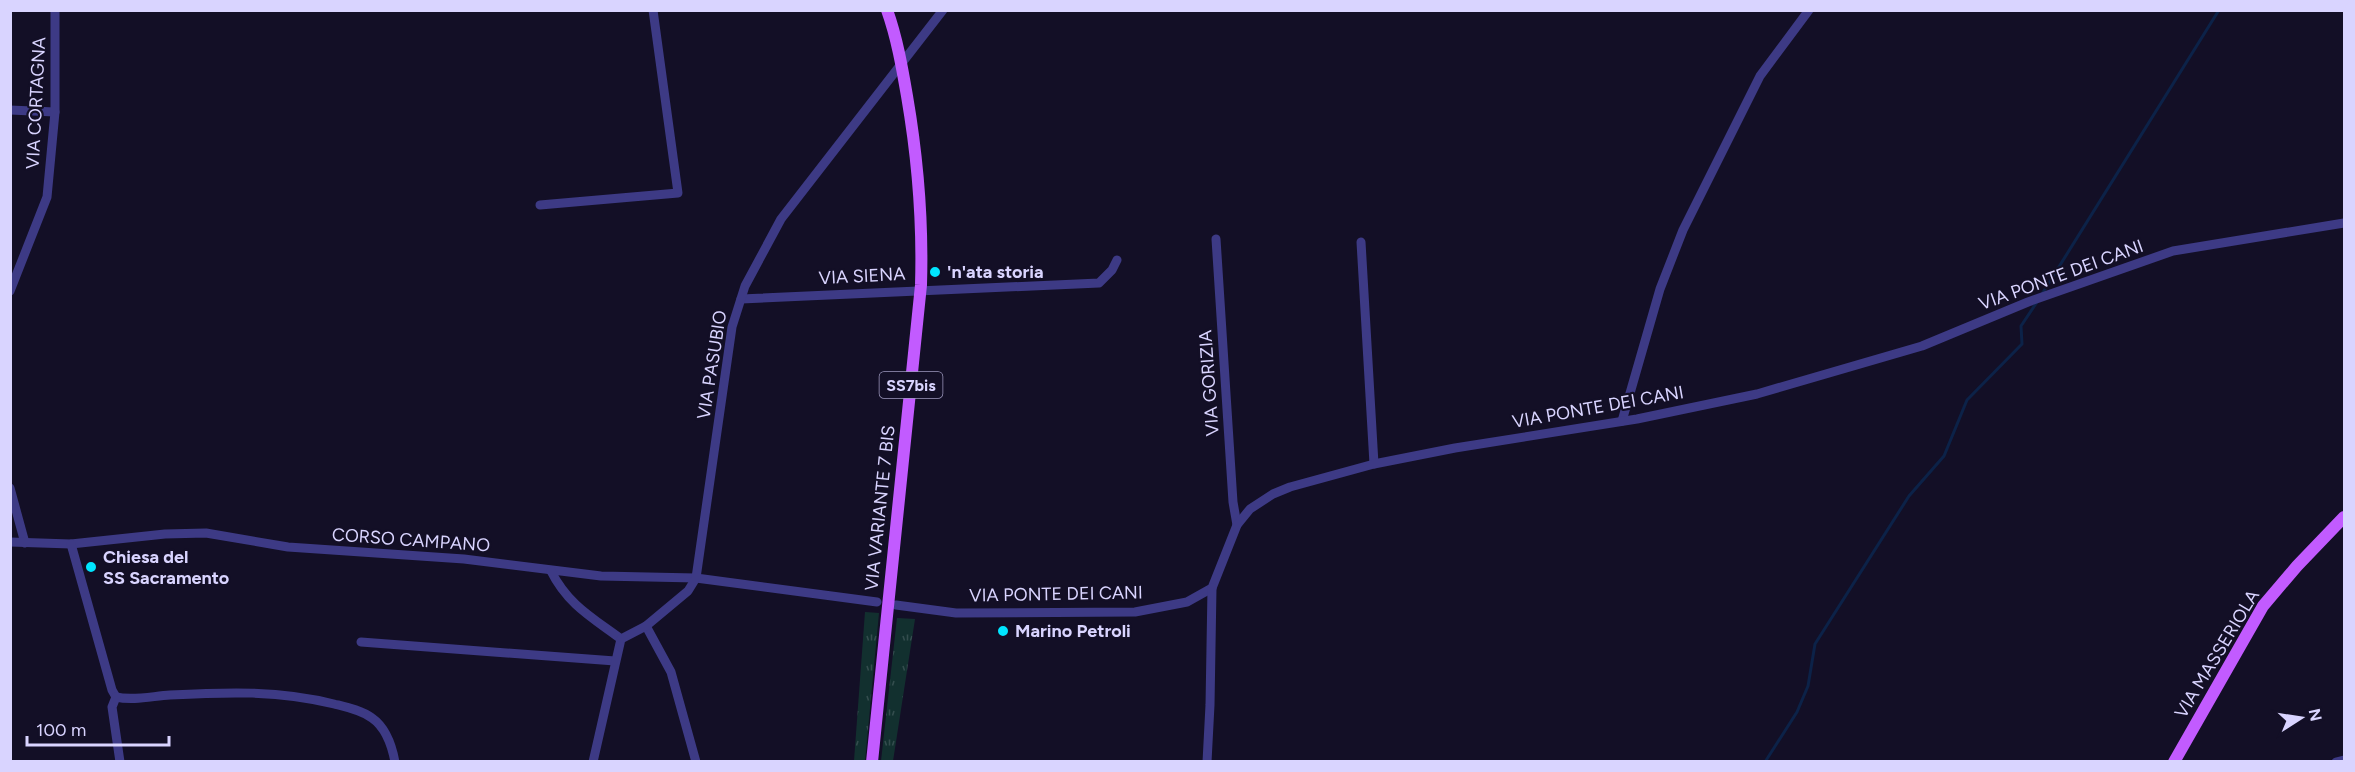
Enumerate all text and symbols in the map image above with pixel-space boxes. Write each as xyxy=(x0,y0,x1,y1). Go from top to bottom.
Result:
street label: VIA CORTAGNA xyxy=(22,36,50,170)
street label: VIA PONTE DEI CANI xyxy=(1976,235,2146,315)
place label: 'n'ata storia xyxy=(947,261,1044,283)
street label: VIA SIENA xyxy=(818,263,906,289)
marker: 'n'ata storia xyxy=(928,265,942,279)
street label: VIA PASUBIO xyxy=(693,309,731,421)
street label: VIA GORIZIA xyxy=(1194,329,1224,437)
road number: SS7bis xyxy=(880,372,942,398)
street label: VIA PONTE DEI CANI xyxy=(1511,381,1685,433)
street label: VIA VARIANTE 7 BIS xyxy=(860,424,900,592)
street label: CORSO CAMPANO xyxy=(331,523,491,557)
place label: Chiesa del SS Sacramento xyxy=(103,546,229,589)
marker: Chiesa del SS Sacramento xyxy=(84,560,98,574)
street label: VIA PONTE DEI CANI xyxy=(969,581,1143,607)
street label: VIA MASSERIOLA xyxy=(2170,586,2264,722)
place label: Marino Petroli xyxy=(1015,620,1131,642)
marker: Marino Petroli xyxy=(996,624,1010,638)
north arrow xyxy=(2271,688,2331,748)
text: N xyxy=(2305,707,2326,723)
scale bar xyxy=(27,709,170,747)
text: 100 m xyxy=(36,719,86,741)

